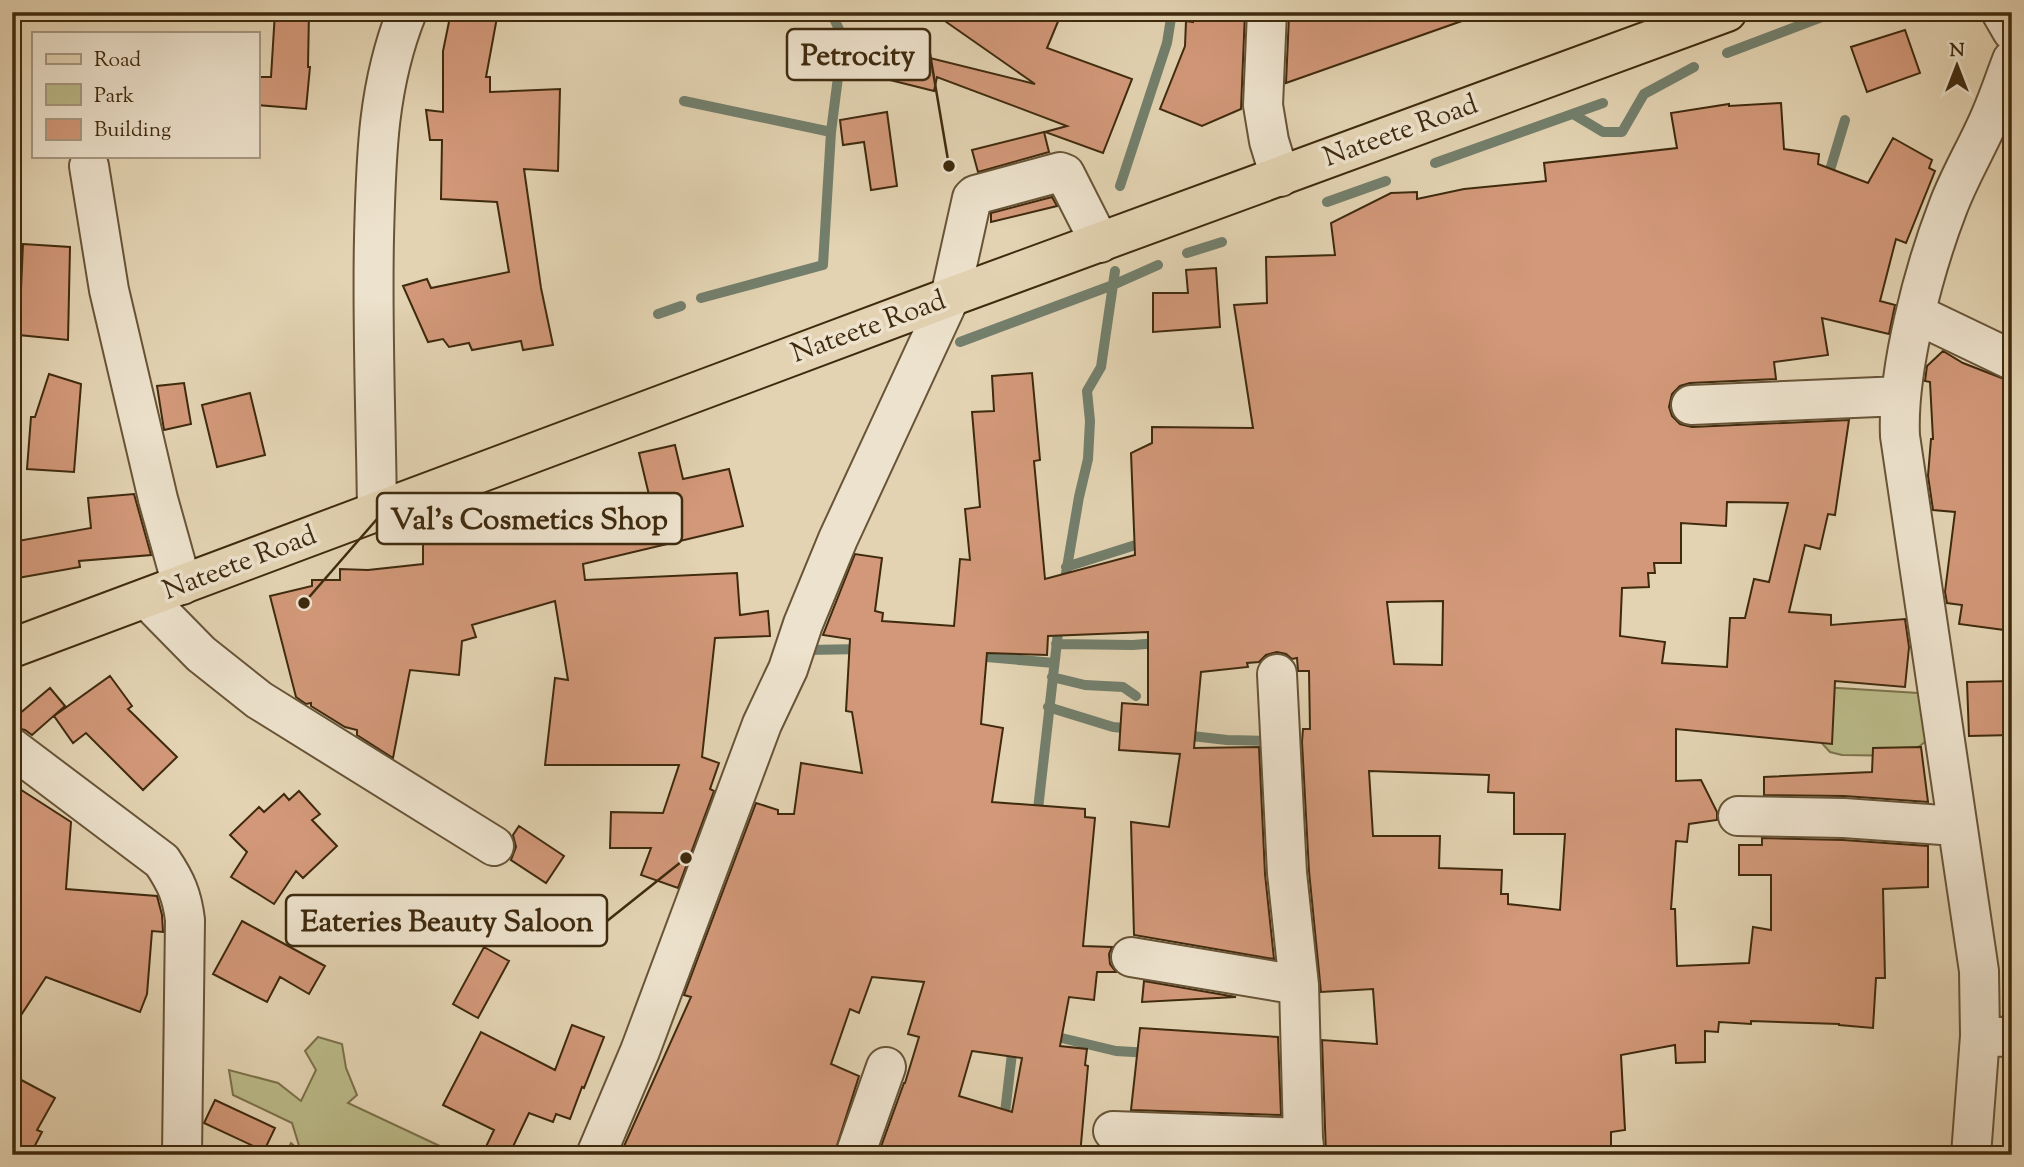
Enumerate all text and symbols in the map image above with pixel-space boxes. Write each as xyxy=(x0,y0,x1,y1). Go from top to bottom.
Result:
callout: Petrocity xyxy=(787,29,930,80)
legend xyxy=(32,32,259,158)
north arrow xyxy=(1923,32,1993,102)
text: Petrocity xyxy=(801,36,915,79)
text: N xyxy=(1949,38,1965,65)
text: Road xyxy=(94,46,141,76)
text: Park xyxy=(94,82,135,112)
street label: Nateete Road xyxy=(1318,85,1484,178)
text: Building xyxy=(94,116,171,146)
street label: Nateete Road xyxy=(786,281,952,374)
callout: Val's Cosmetics Shop xyxy=(377,493,682,544)
text: Val's Cosmetics Shop xyxy=(390,500,668,543)
street label: Nateete Road xyxy=(157,516,323,612)
callout: Eateries Beauty Saloon xyxy=(286,895,607,946)
text: Eateries Beauty Saloon xyxy=(300,902,594,945)

